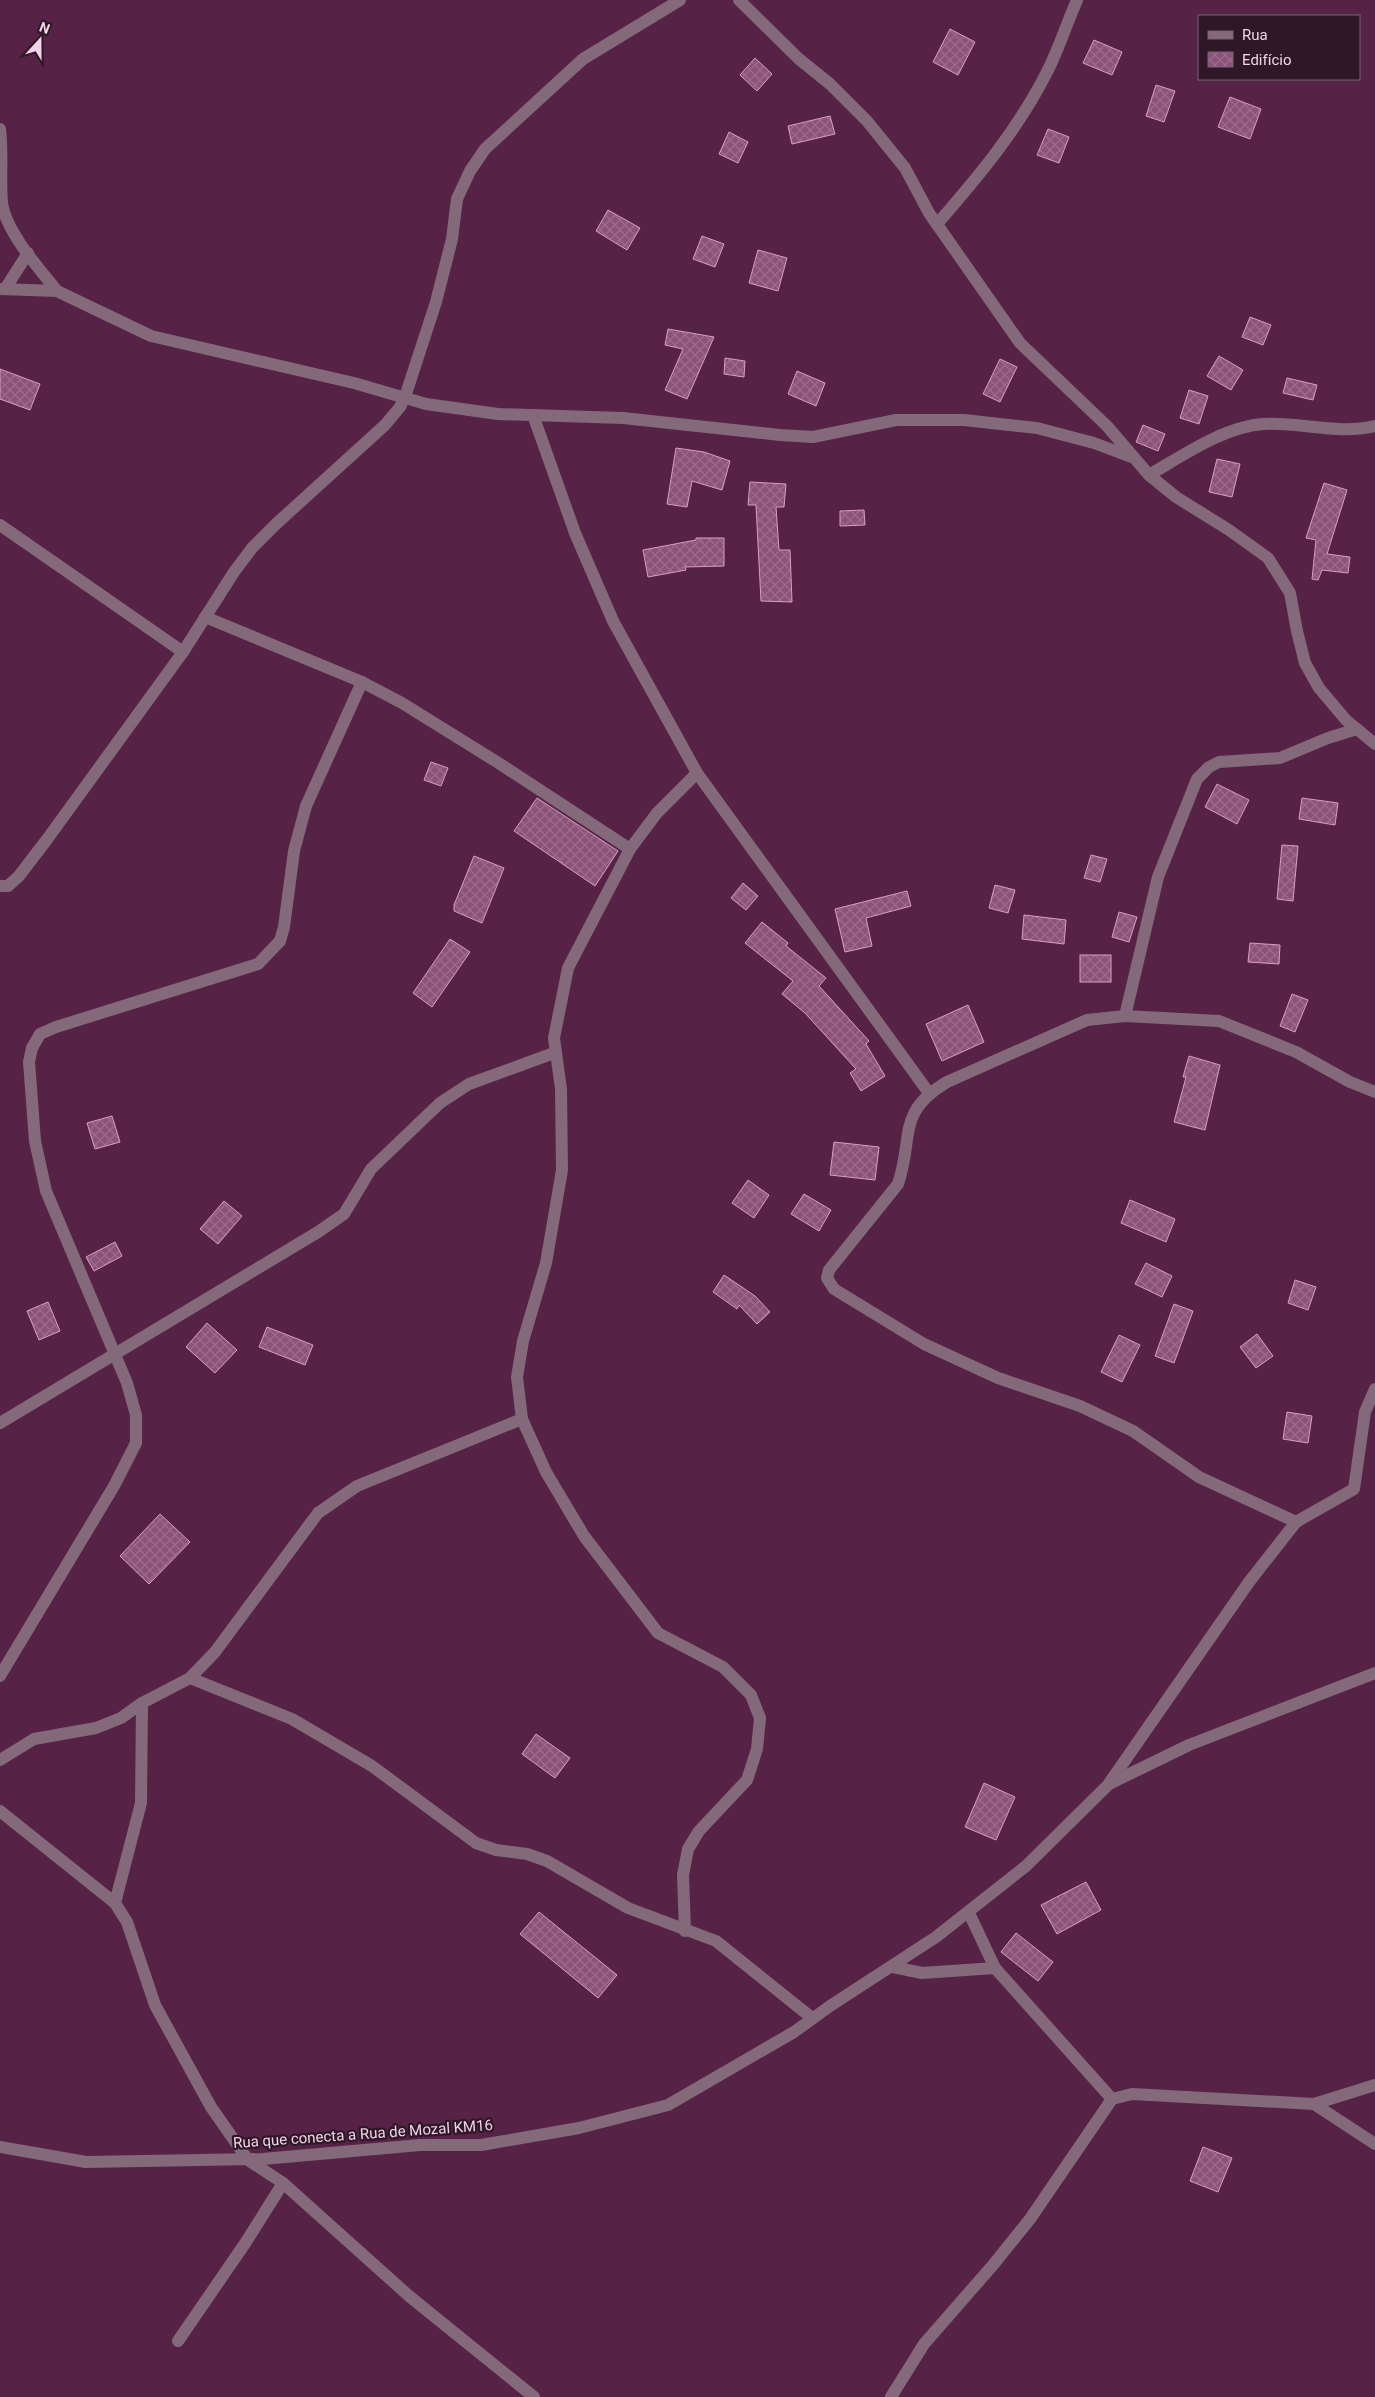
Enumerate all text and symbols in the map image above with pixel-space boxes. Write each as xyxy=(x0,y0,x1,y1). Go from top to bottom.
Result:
north arrow xyxy=(15,15,65,65)
legend xyxy=(1198,15,1360,80)
text: N xyxy=(37,19,52,37)
text: Rua xyxy=(1242,26,1268,44)
text: Edifício xyxy=(1242,51,1291,69)
street label: Rua que conecta a Rua de Mozal KM16 xyxy=(232,2116,494,2152)

